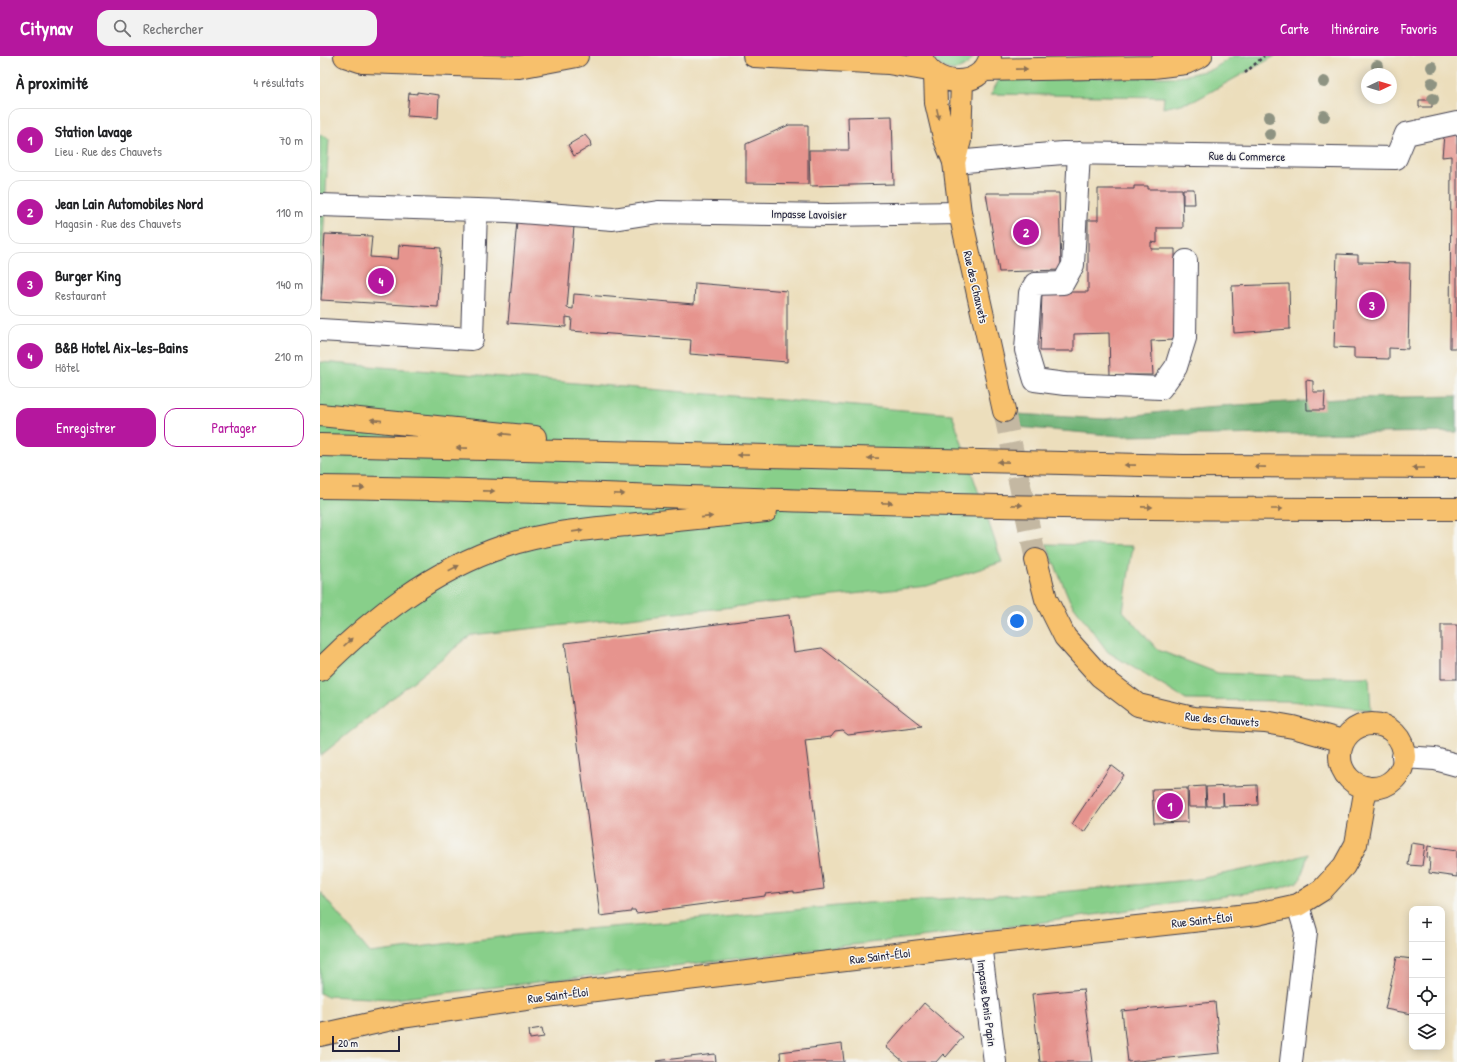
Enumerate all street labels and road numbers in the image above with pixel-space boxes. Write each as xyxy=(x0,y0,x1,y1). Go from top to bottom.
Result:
street label: Rue du Commerce xyxy=(1209,147,1286,165)
street label: Impasse Lavoisier xyxy=(771,205,847,223)
street label: Rue des Chauvets xyxy=(959,249,993,325)
street label: Rue des Chauvets xyxy=(1184,707,1260,731)
street label: Rue Saint-Éloi xyxy=(1171,908,1233,932)
street label: Rue Saint-Éloi xyxy=(849,944,911,968)
street label: Impasse Denis Papin xyxy=(973,959,1001,1047)
street label: Rue Saint-Éloi xyxy=(527,983,589,1007)

